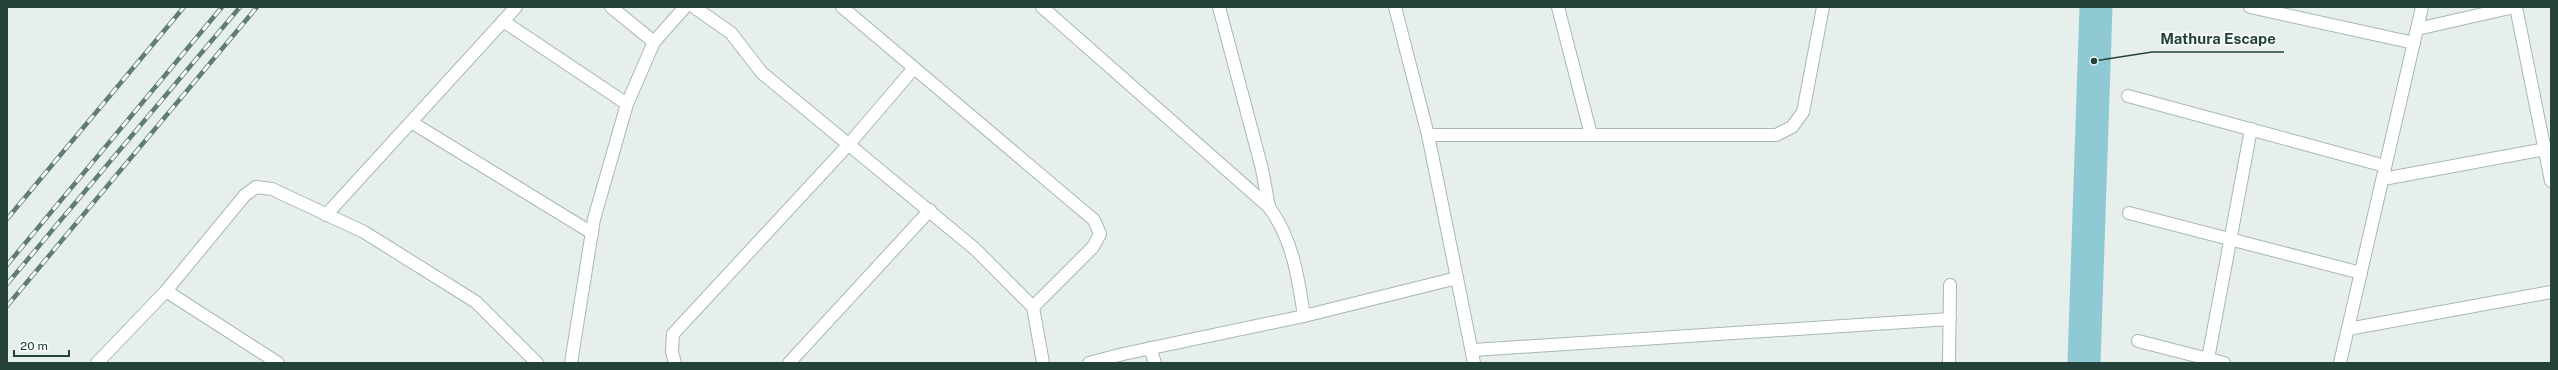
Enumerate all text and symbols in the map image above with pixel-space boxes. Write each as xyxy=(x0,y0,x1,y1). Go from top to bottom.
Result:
callout: Mathura Escape xyxy=(2152,25,2284,52)
text: Mathura Escape xyxy=(2160,30,2276,47)
scale bar xyxy=(14,332,69,358)
text: 20 m xyxy=(20,339,48,353)

